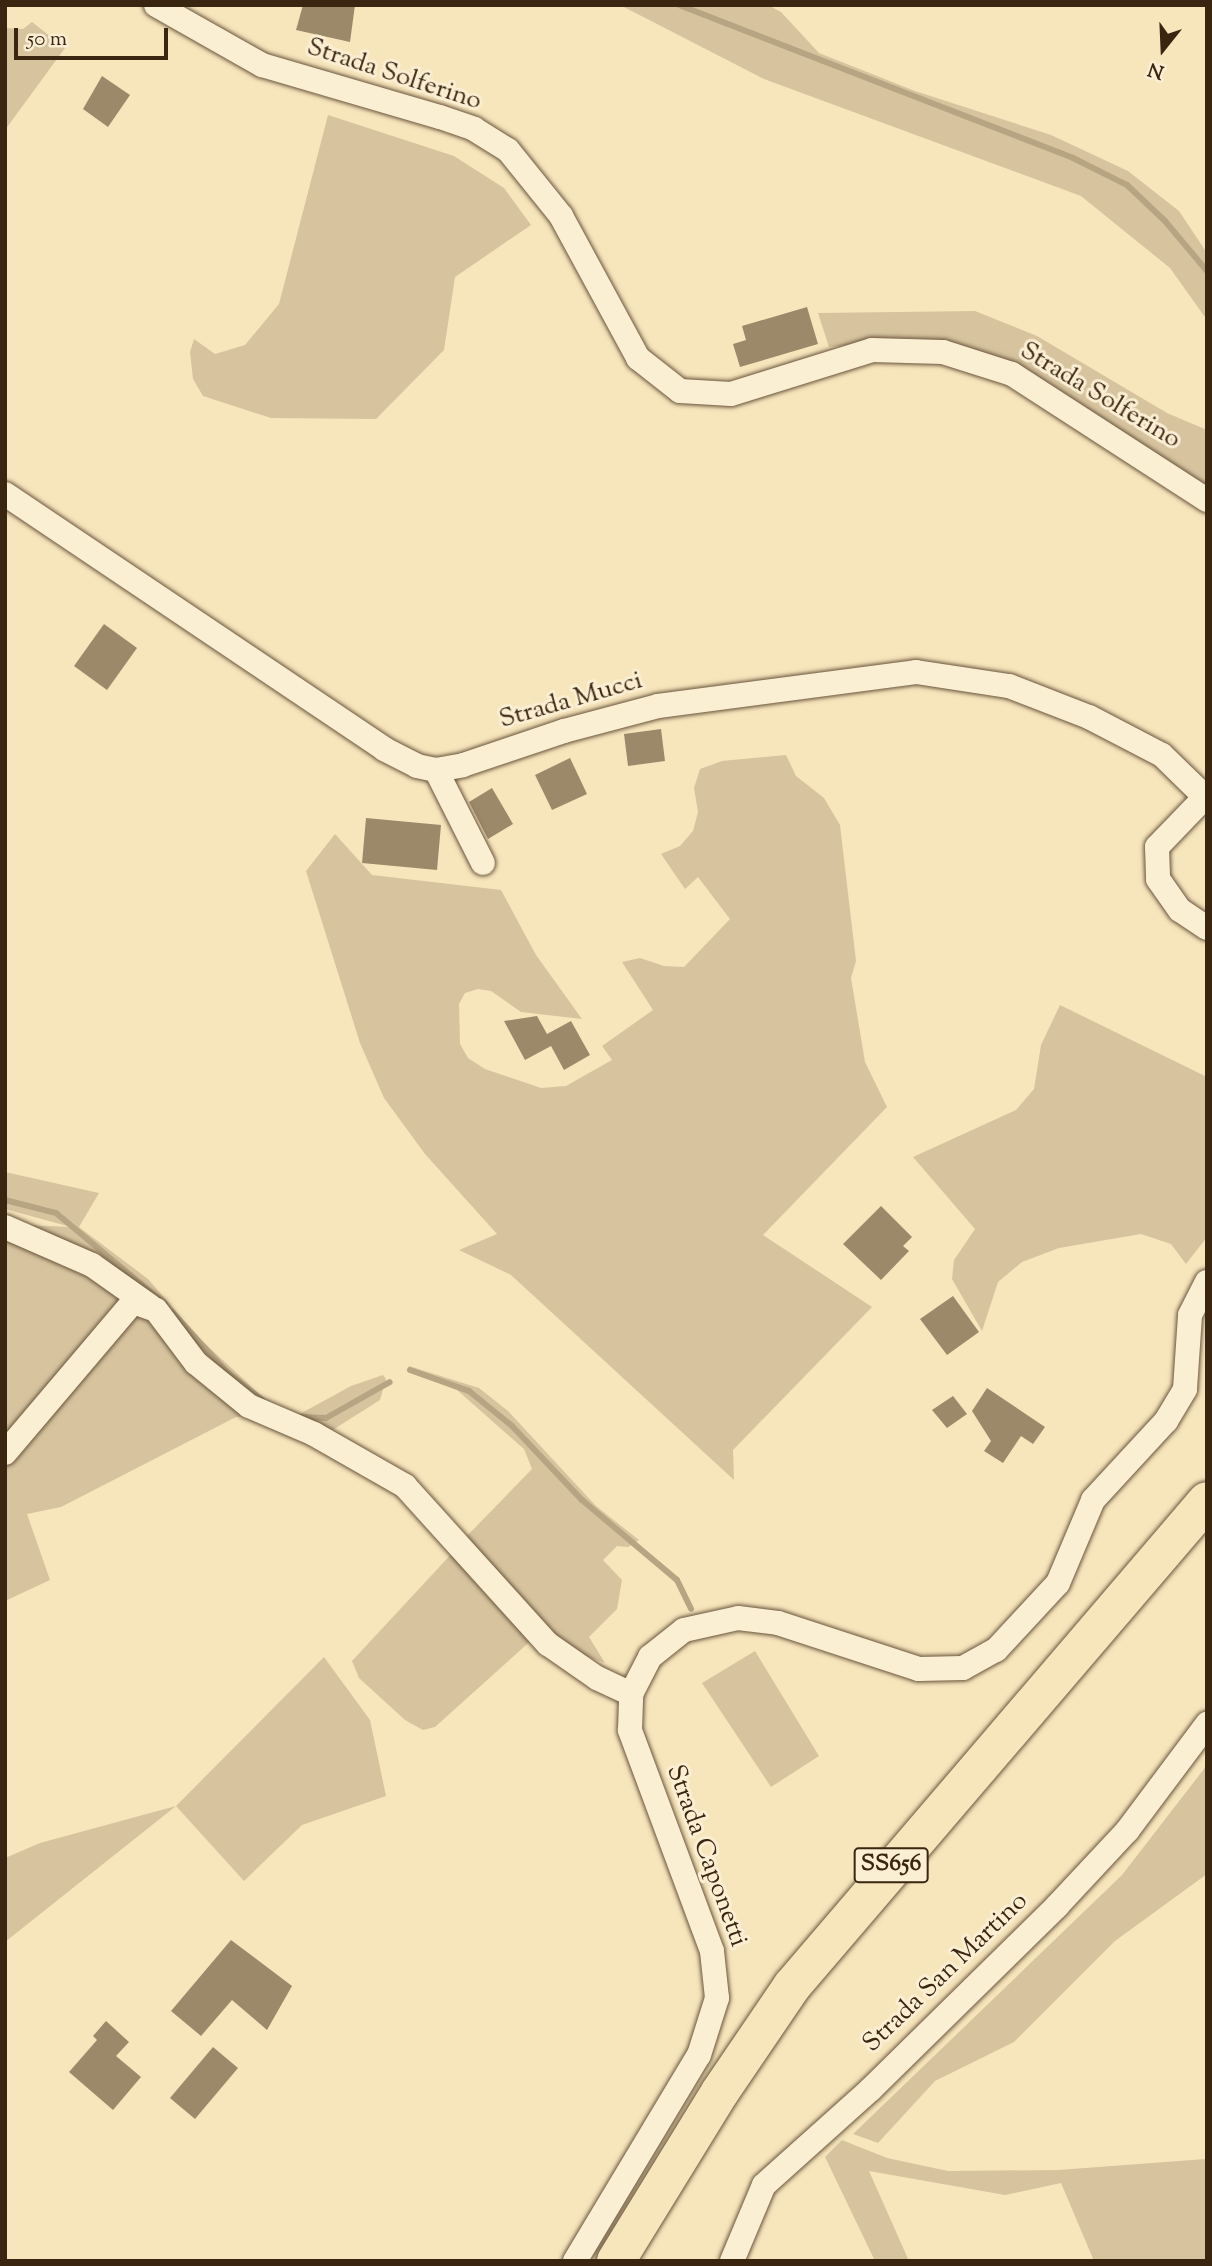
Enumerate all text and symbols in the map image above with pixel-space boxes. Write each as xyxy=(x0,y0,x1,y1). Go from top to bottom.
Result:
scale bar xyxy=(18,14,172,58)
north arrow xyxy=(1128,14,1198,84)
text: 50 m xyxy=(27,25,67,55)
street label: Strada Solferino xyxy=(303,32,485,118)
text: N xyxy=(1145,54,1168,85)
street label: Strada Solferino xyxy=(1014,336,1186,456)
street label: Strada Mucci xyxy=(496,666,646,736)
street label: Strada Caponetti xyxy=(659,1761,753,1951)
road number: SS656 xyxy=(852,1844,930,1886)
street label: Strada San Martino xyxy=(857,1886,1035,2060)

